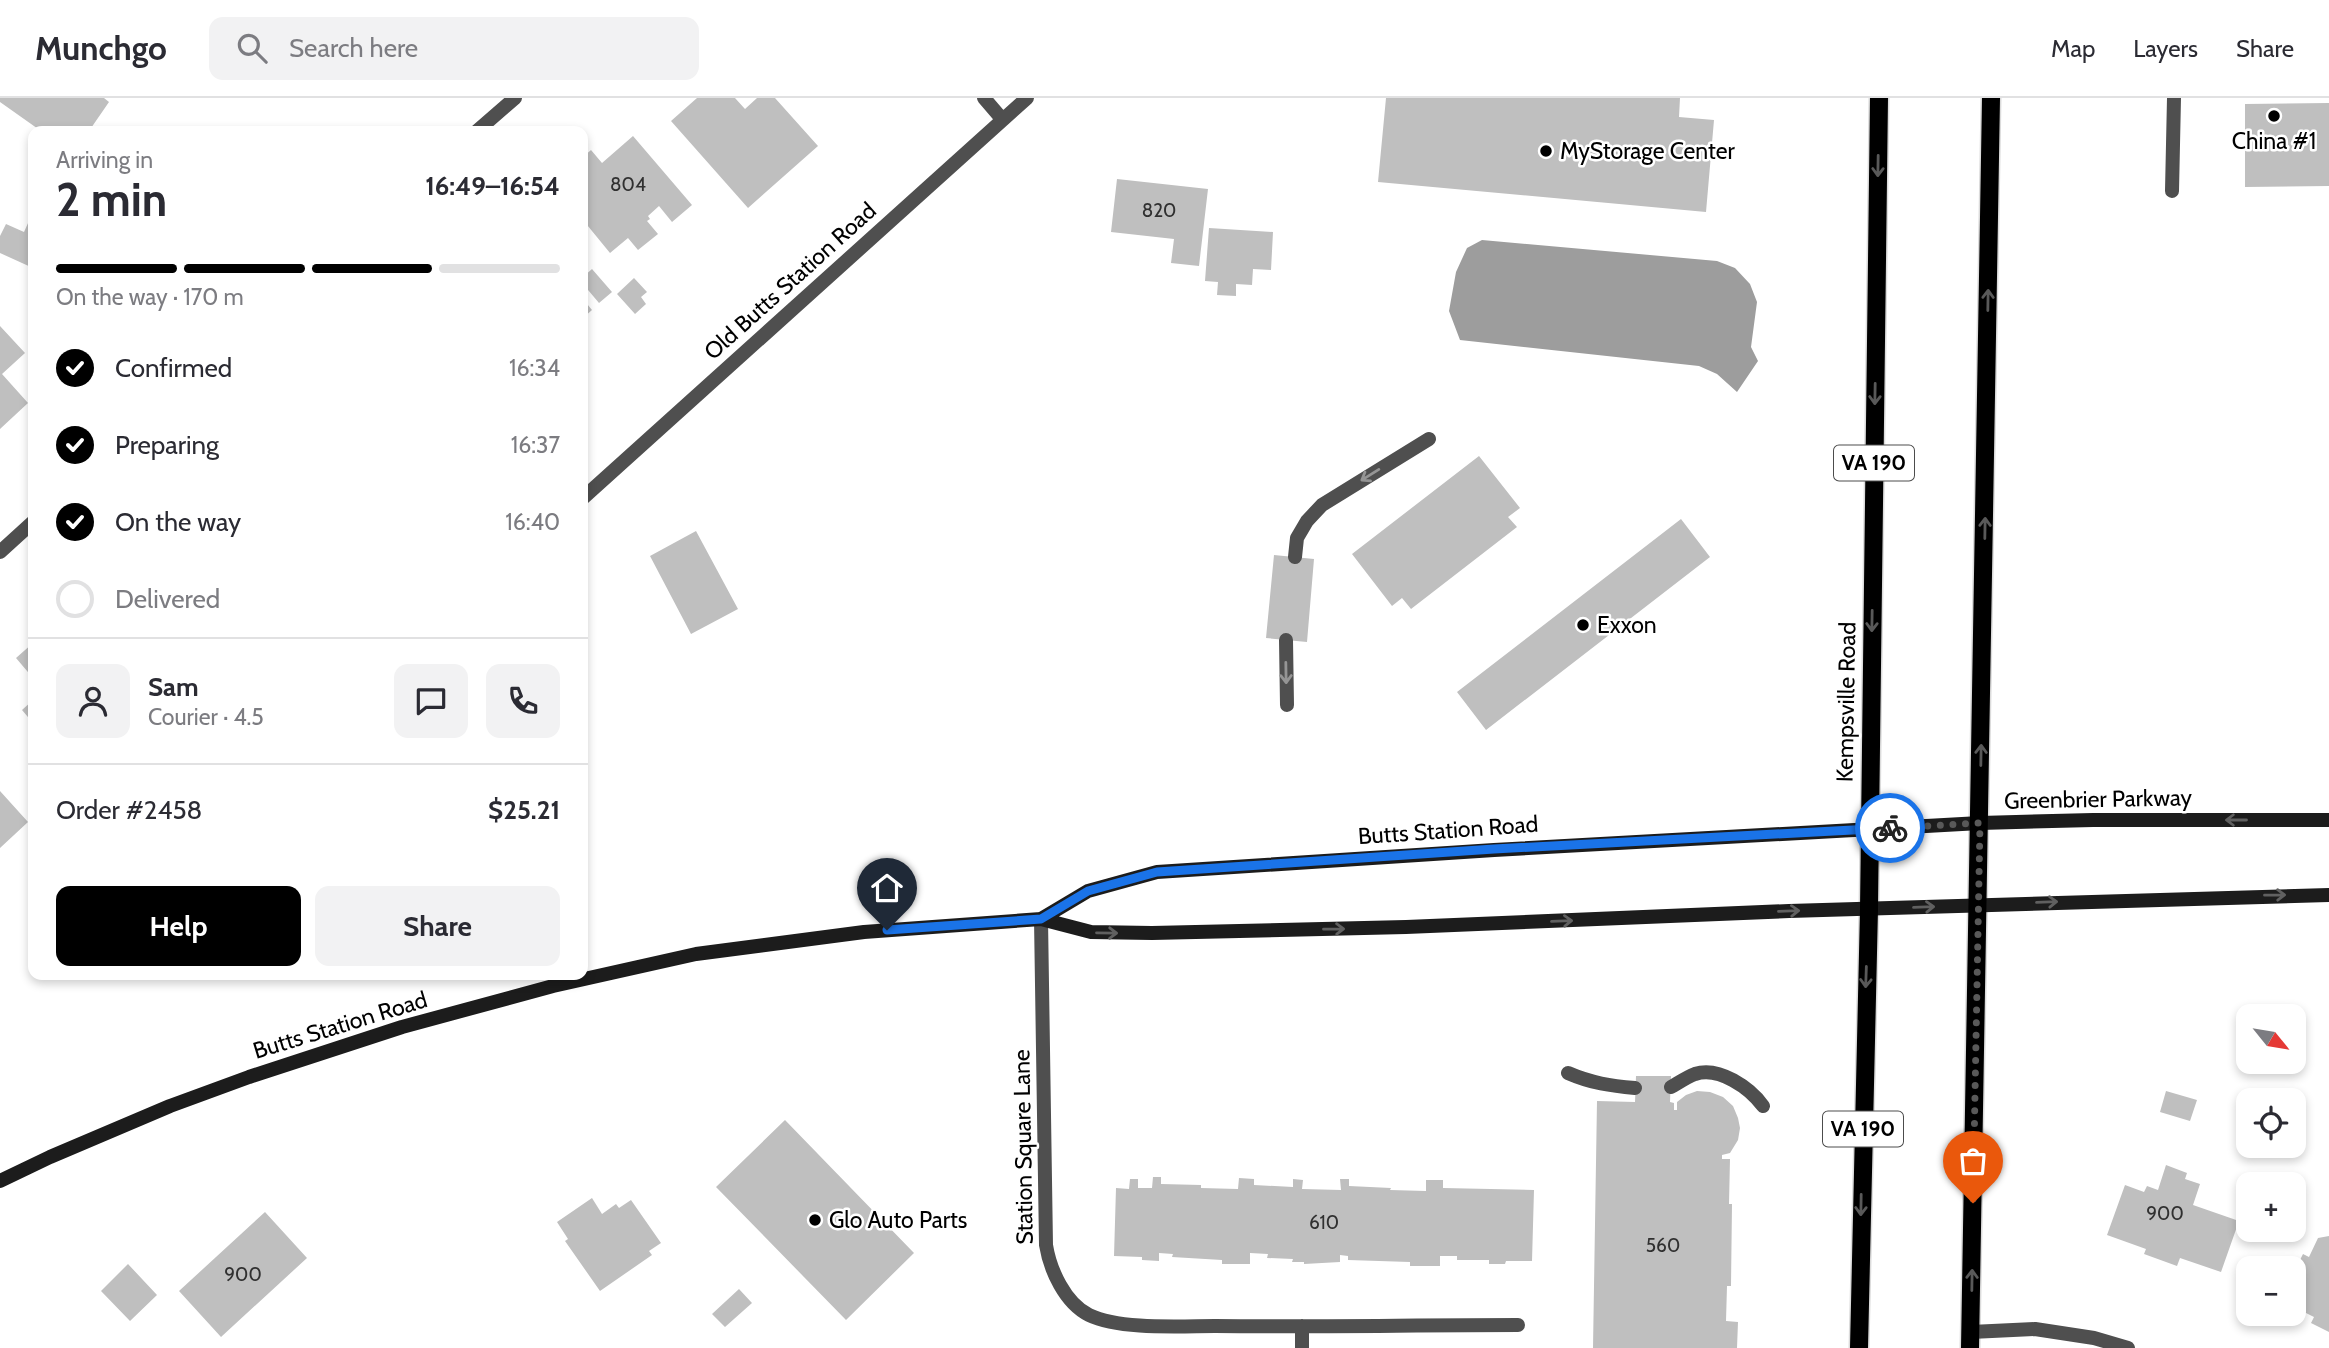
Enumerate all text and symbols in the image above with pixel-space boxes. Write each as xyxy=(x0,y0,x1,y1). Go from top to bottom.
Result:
search box xyxy=(209,17,699,80)
text: Munchgo xyxy=(35,28,167,68)
icon: search xyxy=(233,29,271,67)
text: Search here xyxy=(289,32,418,64)
text: Map xyxy=(2051,34,2095,63)
text: Layers xyxy=(2133,34,2198,63)
text: Share xyxy=(2236,34,2294,63)
marker: China #1 xyxy=(2266,108,2282,124)
place label: China #1 xyxy=(2232,127,2316,155)
place label: MyStorage Center xyxy=(1560,137,1735,165)
marker: MyStorage Center xyxy=(1538,143,1554,159)
text: Arriving in xyxy=(56,146,153,174)
one-way arrow xyxy=(1871,154,1885,177)
text: 16:49–16:54 xyxy=(425,170,560,202)
text: 2 min xyxy=(56,172,167,228)
house number: 804 xyxy=(610,173,646,196)
street label: Old Butts Station Road xyxy=(698,196,882,366)
house number: 820 xyxy=(1142,199,1176,222)
text: On the way · 170 m xyxy=(56,283,244,311)
one-way arrow xyxy=(1981,289,1995,312)
icon: check xyxy=(56,349,94,387)
text: Confirmed xyxy=(115,352,232,384)
text: 16:34 xyxy=(509,354,560,382)
one-way arrow xyxy=(1868,382,1882,405)
icon: check xyxy=(56,426,94,464)
text: Preparing xyxy=(115,429,219,461)
text: 16:37 xyxy=(511,431,560,459)
road number: VA 190 xyxy=(1834,446,1914,480)
one-way arrow xyxy=(1361,469,1381,483)
icon: check xyxy=(56,503,94,541)
text: On the way xyxy=(115,506,241,538)
text: 16:40 xyxy=(505,508,560,536)
one-way arrow xyxy=(1978,516,1992,539)
text: Delivered xyxy=(115,583,220,615)
one-way arrow xyxy=(1865,609,1879,632)
place label: Exxon xyxy=(1597,611,1657,639)
marker: Exxon xyxy=(1575,617,1591,633)
street label: Kempsville Road xyxy=(1831,622,1861,782)
one-way arrow xyxy=(1280,661,1293,684)
button: person xyxy=(56,664,130,738)
button: chat xyxy=(394,664,468,738)
button: phone xyxy=(486,664,560,738)
text: Sam xyxy=(148,671,199,703)
text: Courier · 4.5 xyxy=(148,703,264,731)
one-way arrow xyxy=(1974,744,1988,767)
street label: Greenbrier Parkway xyxy=(2004,783,2193,815)
courier xyxy=(1855,793,1925,863)
text: Order #2458 xyxy=(56,794,202,826)
text: $25.21 xyxy=(488,794,560,826)
icon: bike xyxy=(1871,809,1909,847)
street label: Butts Station Road xyxy=(1357,810,1539,850)
one-way arrow xyxy=(2225,813,2248,827)
pin xyxy=(857,858,917,930)
icon: home xyxy=(868,869,906,907)
button: Help xyxy=(56,886,301,966)
button: Share xyxy=(315,886,560,966)
one-way arrow xyxy=(2263,888,2286,902)
one-way arrow xyxy=(2036,896,2059,909)
one-way arrow xyxy=(1912,900,1935,913)
one-way arrow xyxy=(1777,905,1800,918)
one-way arrow xyxy=(1550,914,1573,927)
one-way arrow xyxy=(1323,922,1346,936)
one-way arrow xyxy=(1095,926,1118,939)
one-way arrow xyxy=(1859,965,1873,988)
street label: Butts Station Road xyxy=(249,985,431,1065)
north arrow xyxy=(2236,1004,2306,1074)
map controls xyxy=(2236,1004,2306,1326)
street label: Station Square Lane xyxy=(1007,1049,1039,1245)
button: locate xyxy=(2236,1088,2306,1158)
road number: VA 190 xyxy=(1823,1112,1903,1146)
pin xyxy=(1943,1131,2003,1203)
icon: bag xyxy=(1954,1142,1992,1180)
button: + xyxy=(2236,1172,2306,1242)
one-way arrow xyxy=(1855,1193,1868,1216)
house number: 900 xyxy=(2146,1202,2184,1225)
place label: Glo Auto Parts xyxy=(829,1206,967,1234)
house number: 610 xyxy=(1309,1211,1339,1234)
marker: Glo Auto Parts xyxy=(807,1212,823,1228)
house number: 560 xyxy=(1646,1234,1680,1257)
button: − xyxy=(2236,1256,2306,1326)
house number: 900 xyxy=(224,1263,262,1286)
one-way arrow xyxy=(1965,1269,1978,1292)

